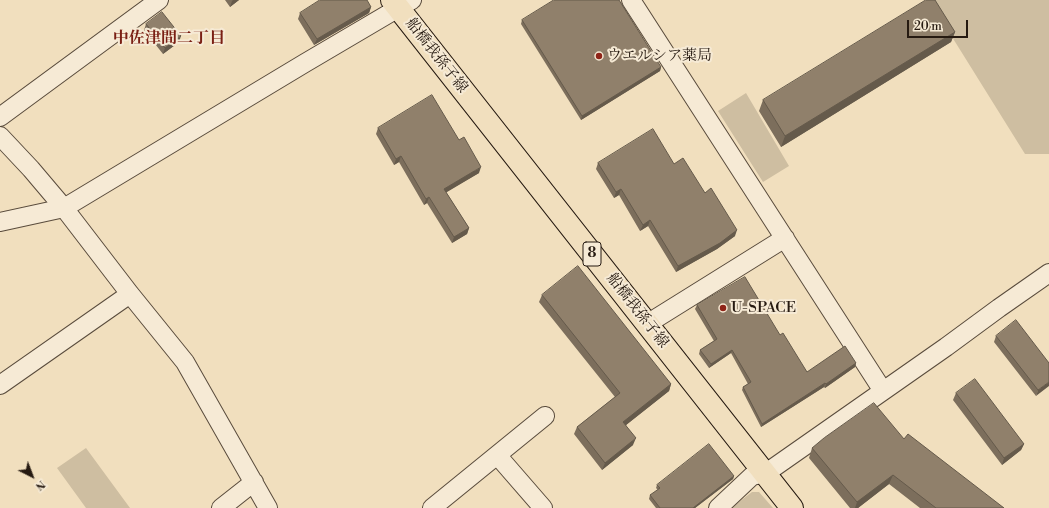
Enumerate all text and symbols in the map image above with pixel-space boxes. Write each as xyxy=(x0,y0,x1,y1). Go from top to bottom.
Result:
scale bar xyxy=(909,12,970,38)
street label: 船橋我孫子線 xyxy=(401,15,471,97)
text: 20 m xyxy=(914,19,942,34)
district label: 中佐津間二丁目 xyxy=(113,29,225,49)
place label: ウエルシア薬局 xyxy=(607,47,712,65)
marker: ウエルシア薬局 xyxy=(594,51,604,61)
road number: 8 xyxy=(583,242,601,266)
street label: 船橋我孫子線 xyxy=(602,270,672,352)
place label: U-SPACE xyxy=(731,299,796,317)
marker: U-SPACE xyxy=(718,303,728,313)
north arrow xyxy=(12,456,52,496)
text: N xyxy=(32,477,48,493)

